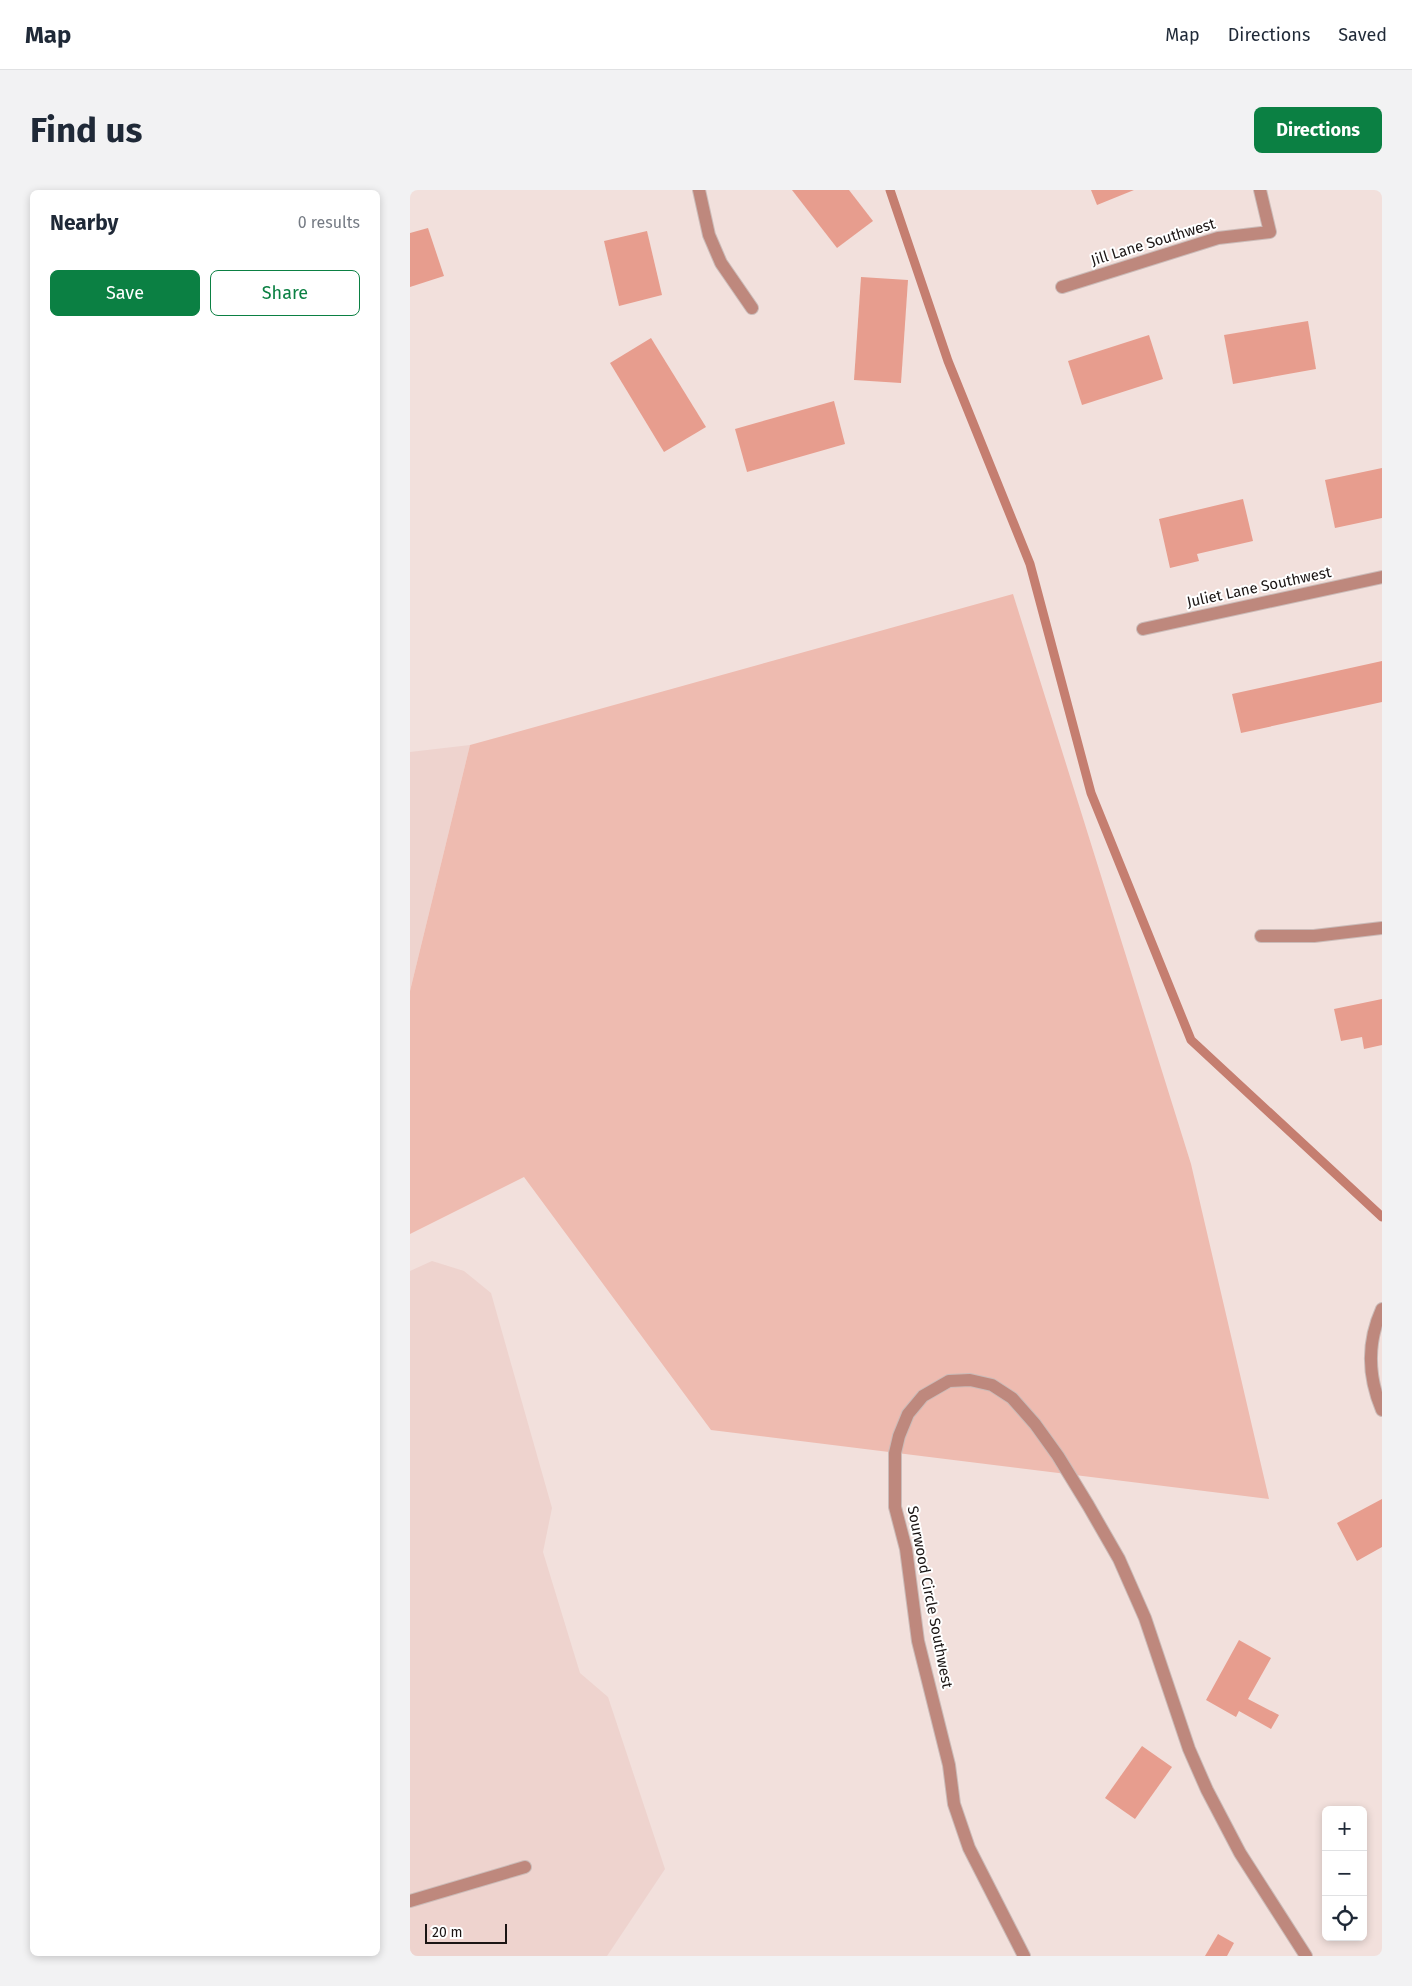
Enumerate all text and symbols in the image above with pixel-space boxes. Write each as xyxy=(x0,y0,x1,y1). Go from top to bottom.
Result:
text: Map xyxy=(25,21,71,49)
text: Map xyxy=(1165,24,1200,46)
text: Directions xyxy=(1228,24,1310,46)
text: Saved xyxy=(1338,24,1387,46)
button: Directions xyxy=(1254,107,1382,153)
text: Find us xyxy=(30,109,142,151)
text: Nearby xyxy=(50,210,118,236)
text: 0 results xyxy=(298,213,360,232)
street label: Jill Lane Southwest xyxy=(1089,214,1218,269)
button: Save xyxy=(50,270,200,316)
button: Share xyxy=(210,270,360,316)
street label: Juliet Lane Southwest xyxy=(1185,563,1333,611)
street label: Sourwood Circle Southwest xyxy=(903,1504,957,1690)
map controls xyxy=(1322,1806,1367,1941)
button: + xyxy=(1322,1806,1367,1851)
button: − xyxy=(1322,1851,1367,1896)
button: locate xyxy=(1322,1896,1367,1941)
scale bar xyxy=(425,1921,508,1944)
text: 20 m xyxy=(432,1924,462,1941)

